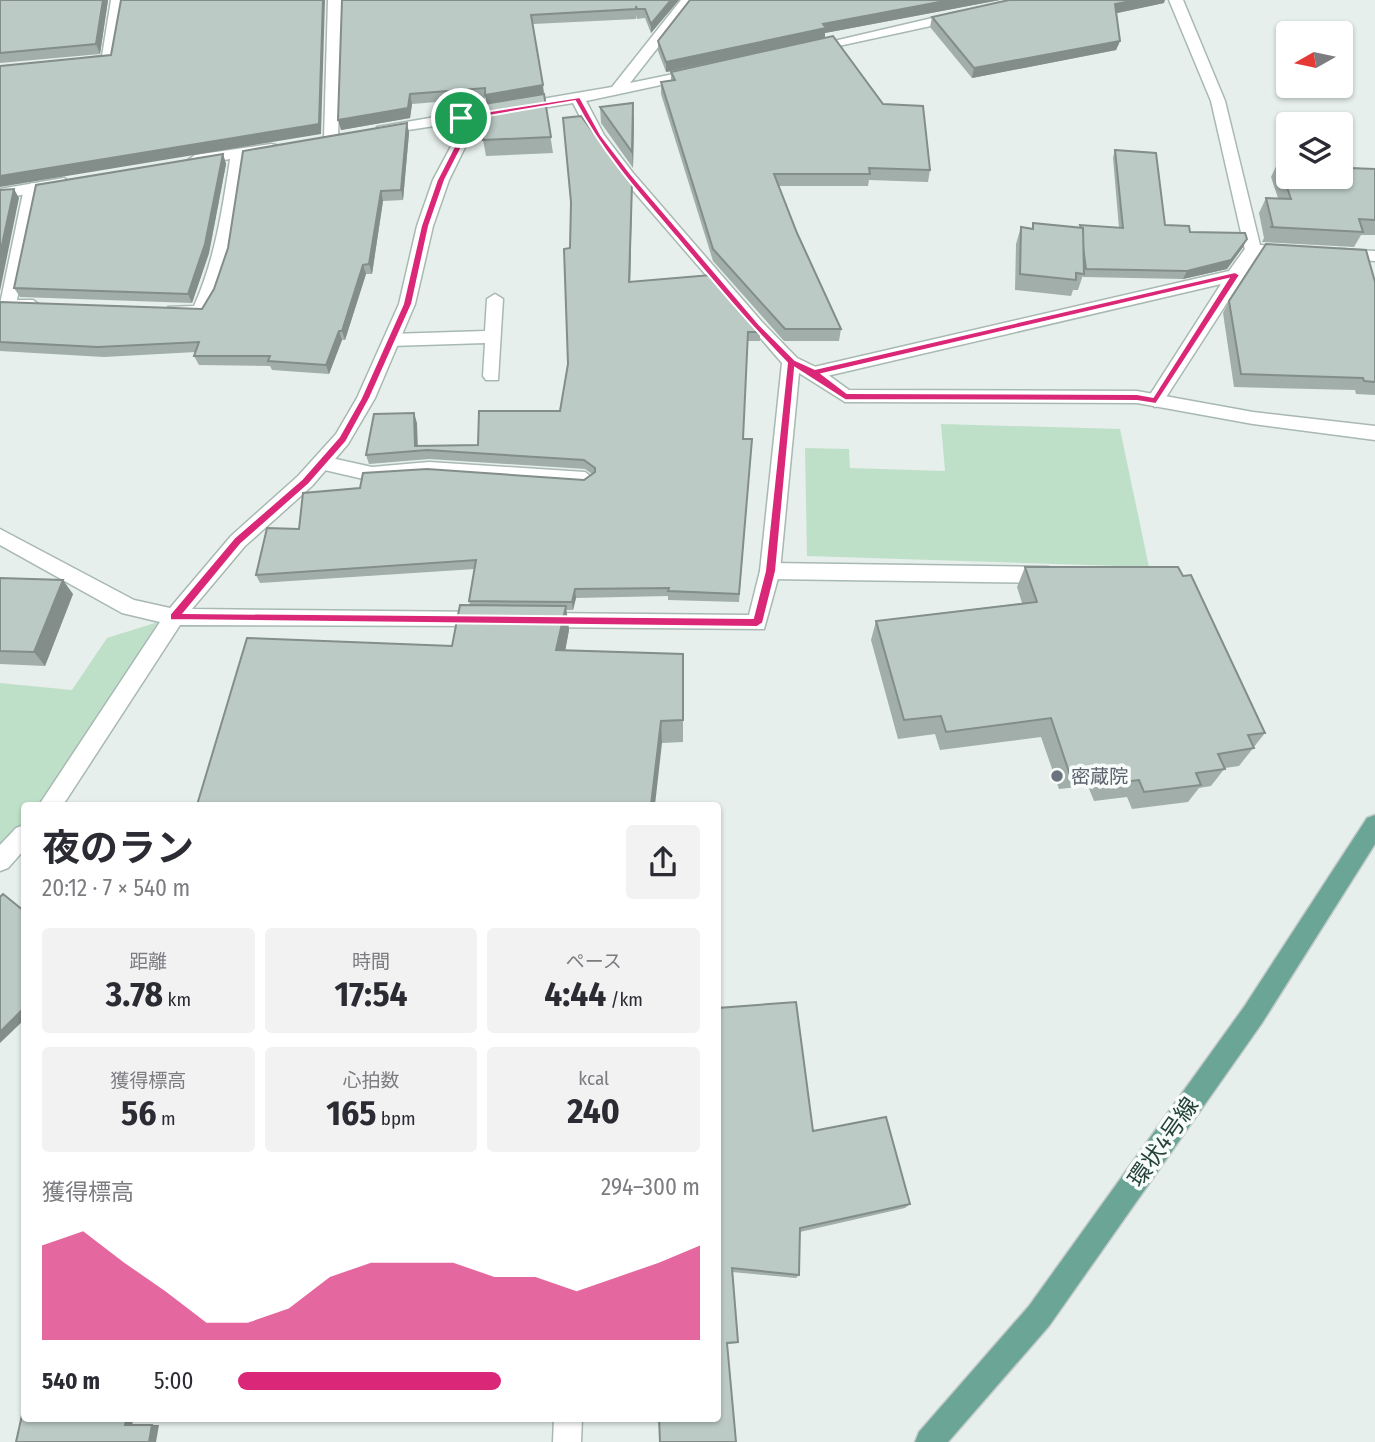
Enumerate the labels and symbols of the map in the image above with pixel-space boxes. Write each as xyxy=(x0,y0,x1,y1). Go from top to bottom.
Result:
north arrow xyxy=(1276,21,1353,98)
pin xyxy=(431,88,491,148)
place label: 密蔵院 xyxy=(1071,765,1128,788)
marker: 密蔵院 xyxy=(1049,768,1065,784)
street label: 環状4号線 xyxy=(1122,1092,1204,1192)

